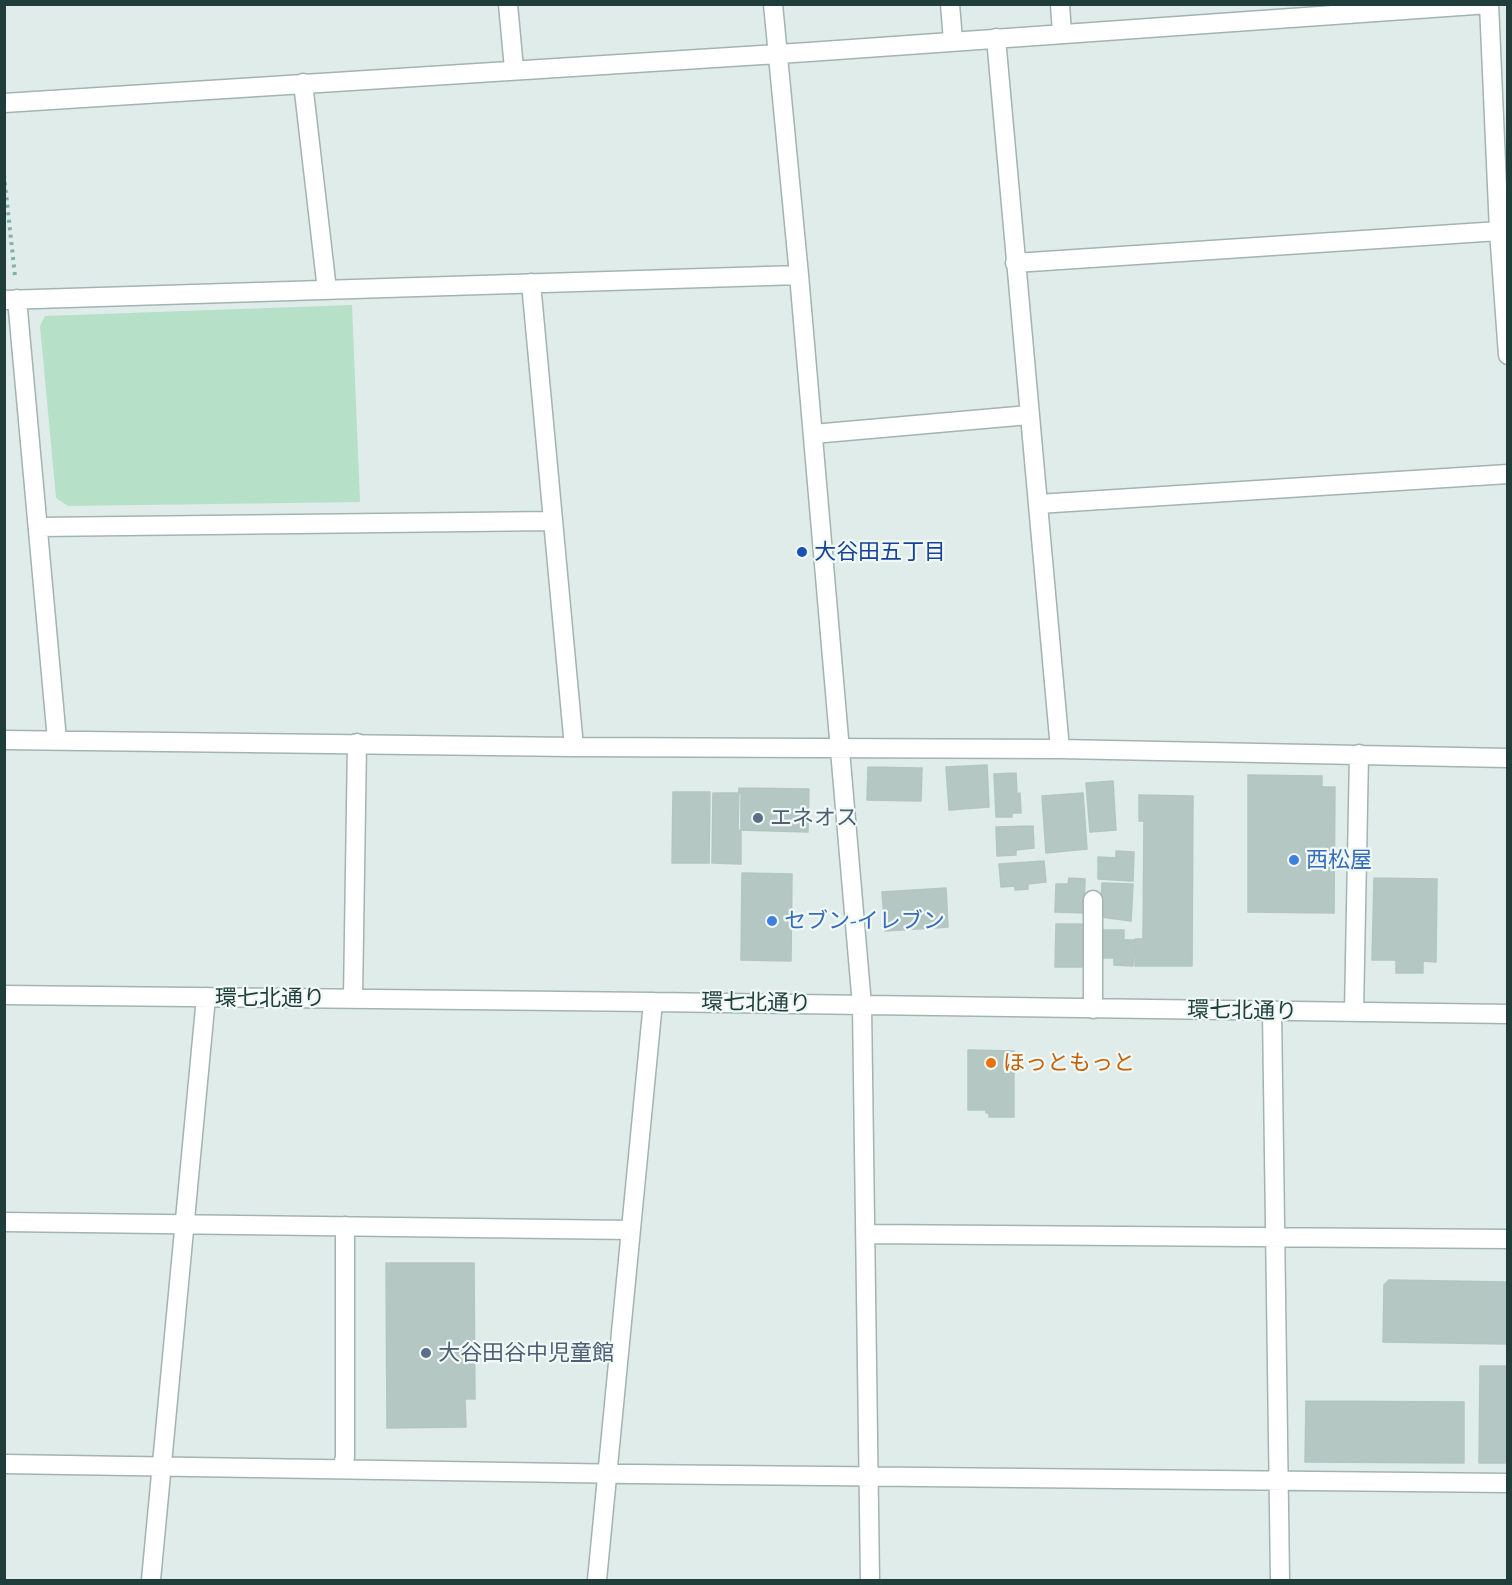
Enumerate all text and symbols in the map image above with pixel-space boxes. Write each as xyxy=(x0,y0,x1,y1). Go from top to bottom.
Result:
place label: 大谷田五丁目 xyxy=(814,539,946,565)
marker: 大谷田五丁目 xyxy=(795,545,809,559)
place label: エネオス xyxy=(770,805,858,831)
marker: エネオス xyxy=(751,811,765,825)
place label: 西松屋 xyxy=(1306,847,1372,873)
marker: 西松屋 xyxy=(1287,853,1301,867)
place label: セブン-イレブン xyxy=(784,908,945,934)
marker: セブン-イレブン xyxy=(765,914,779,928)
street label: 環七北通り xyxy=(215,985,325,1011)
street label: 環七北通り xyxy=(701,989,811,1017)
street label: 環七北通り xyxy=(1187,997,1297,1025)
place label: ほっともっと xyxy=(1003,1050,1135,1076)
marker: ほっともっと xyxy=(984,1056,998,1070)
place label: 大谷田谷中児童館 xyxy=(438,1340,614,1366)
marker: 大谷田谷中児童館 xyxy=(419,1346,433,1360)

